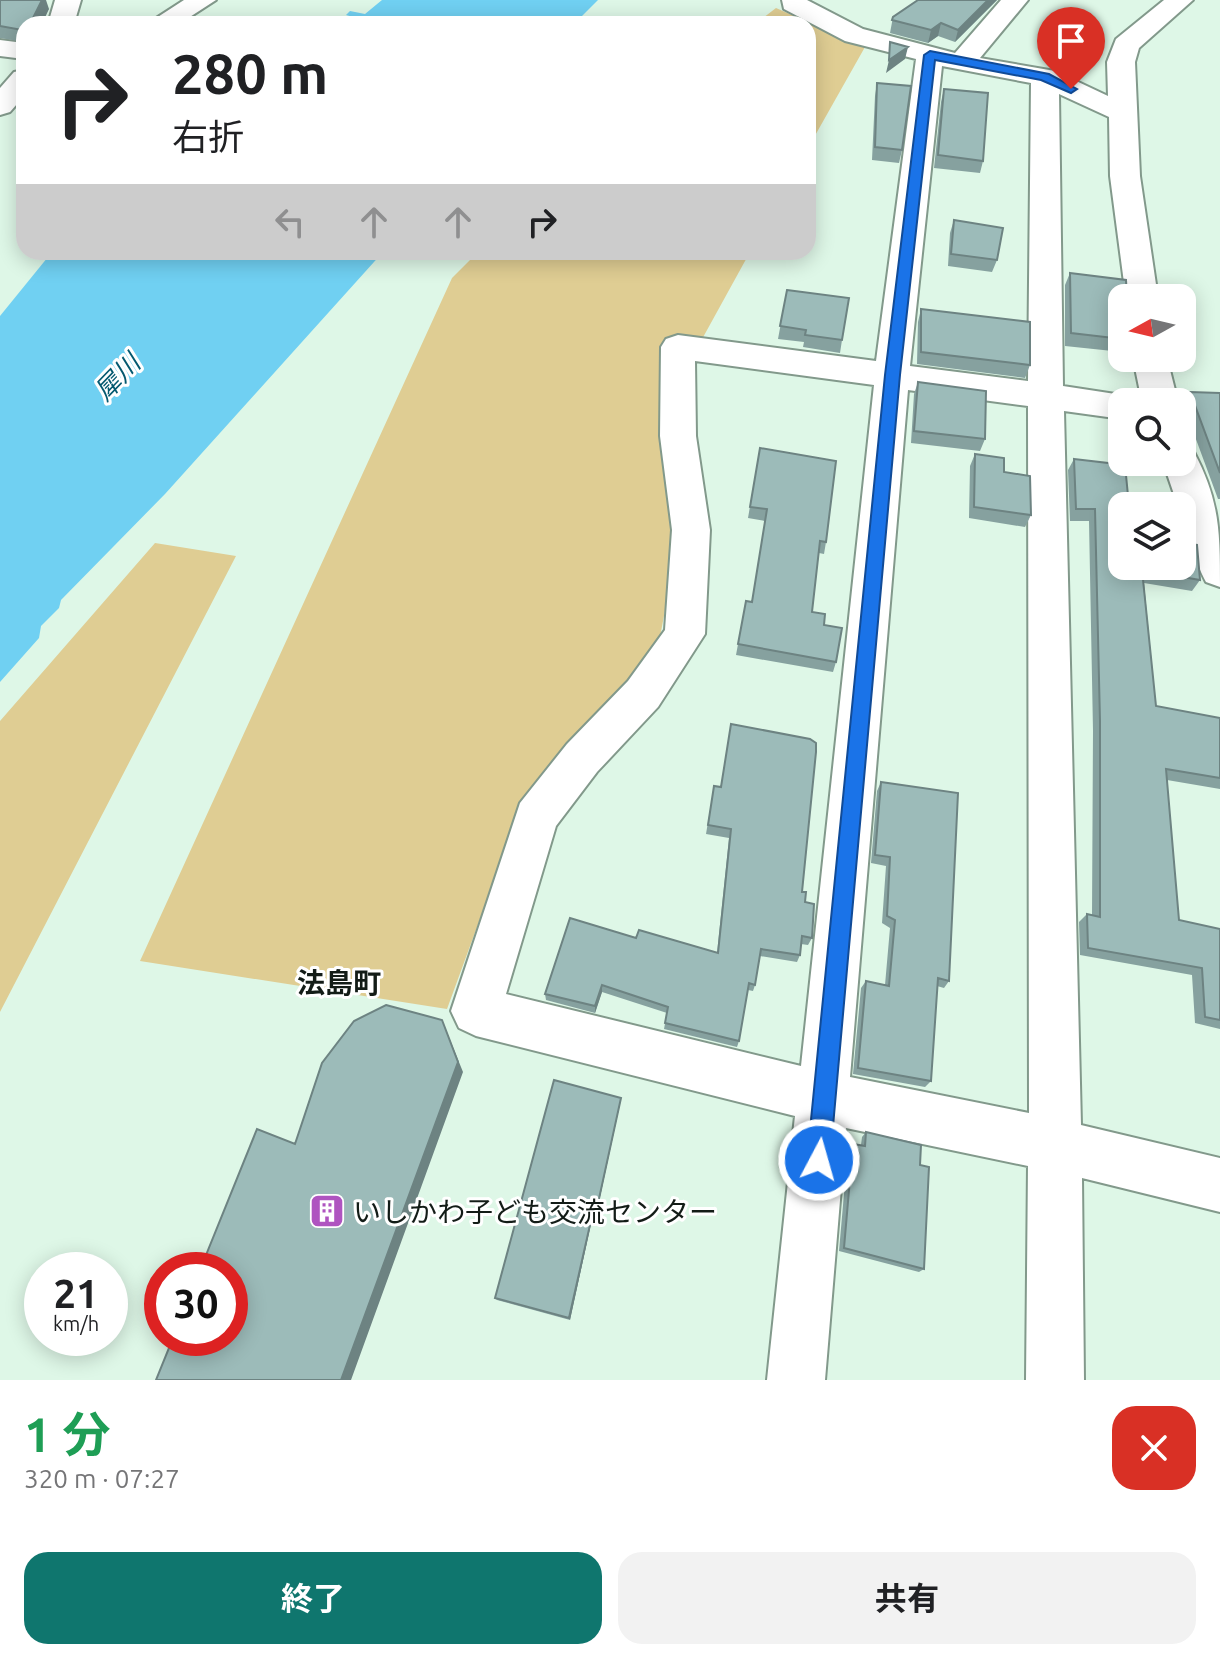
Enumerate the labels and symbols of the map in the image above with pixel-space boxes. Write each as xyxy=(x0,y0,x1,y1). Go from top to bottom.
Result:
pin xyxy=(1037,7,1105,89)
north arrow xyxy=(1108,284,1196,372)
water label: 犀川 xyxy=(89,346,148,406)
district label: 法島町 xyxy=(297,967,381,998)
position arrow xyxy=(777,1118,861,1202)
building icon: いしかわ子ども交流センター xyxy=(308,1192,346,1230)
place label: いしかわ子ども交流センター xyxy=(353,1196,717,1227)
speed limit sign: 30 xyxy=(144,1252,248,1356)

